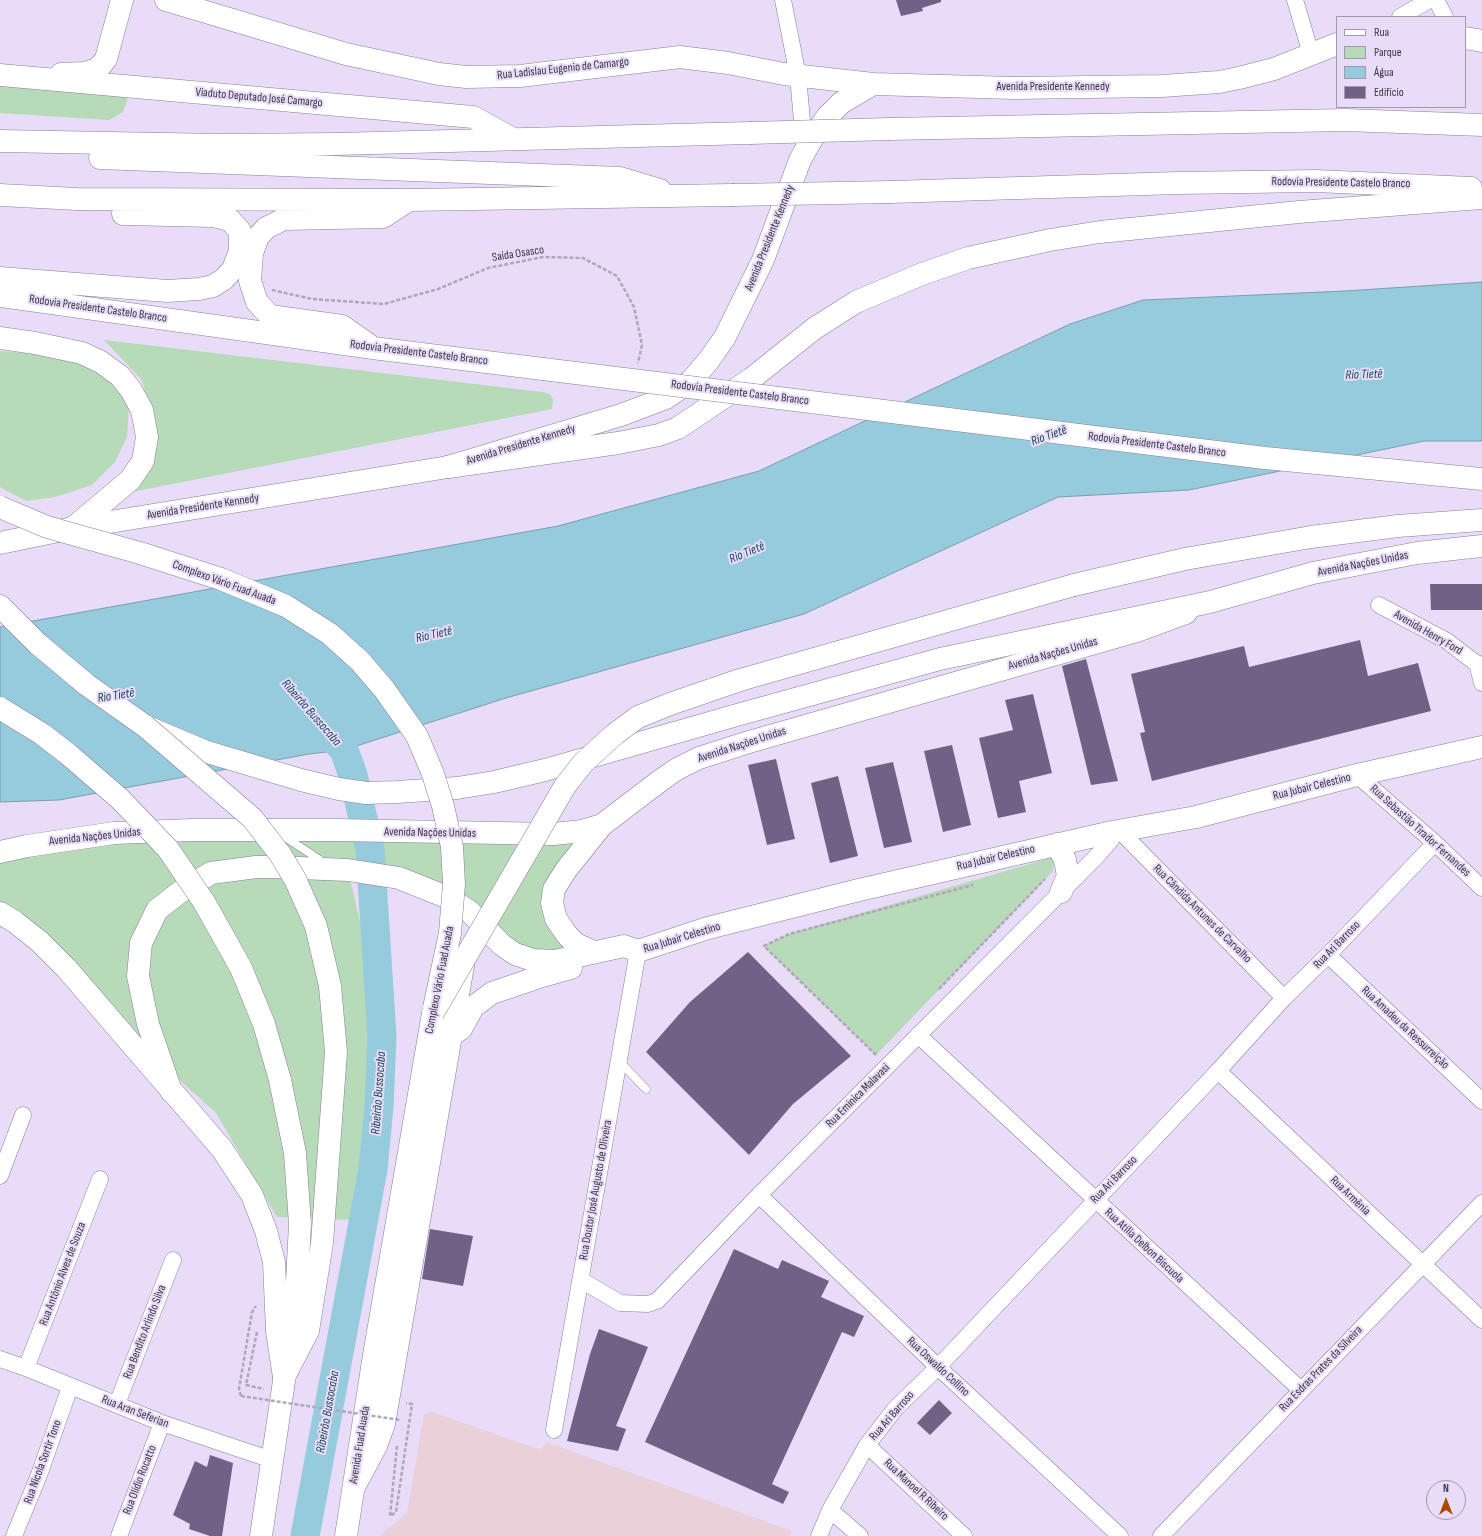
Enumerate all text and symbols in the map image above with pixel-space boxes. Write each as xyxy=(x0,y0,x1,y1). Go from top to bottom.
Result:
legend xyxy=(1336,16,1466,108)
text: Rua xyxy=(1374,25,1389,40)
text: Parque xyxy=(1374,45,1402,60)
street label: Rua Ladislau Eugenio de Camargo xyxy=(496,55,630,83)
text: Água xyxy=(1374,65,1394,80)
street label: Avenida Presidente Kennedy xyxy=(996,80,1110,94)
street label: Viaduto Deputado José Camargo xyxy=(195,85,323,111)
text: Edifício xyxy=(1374,85,1404,100)
street label: Rodovia Presidente Castelo Branco xyxy=(1271,175,1411,191)
street label: Avenida Presidente Kennedy xyxy=(742,183,798,293)
street label: Saída Osasco xyxy=(491,243,545,265)
street label: Rodovia Presidente Castelo Branco xyxy=(28,292,168,326)
street label: Rodovia Presidente Castelo Branco xyxy=(349,337,489,369)
water label: Rio Tietê xyxy=(1345,367,1383,383)
street label: Rodovia Presidente Castelo Branco xyxy=(670,377,810,409)
street label: Avenida Presidente Kennedy xyxy=(465,422,577,468)
water label: Rio Tietê xyxy=(1029,422,1069,450)
street label: Rodovia Presidente Castelo Branco xyxy=(1087,429,1227,461)
street label: Avenida Presidente Kennedy xyxy=(146,491,260,523)
water label: Rio Tietê xyxy=(727,539,767,567)
street label: Avenida Nações Unidas xyxy=(1316,548,1410,580)
street label: Complexo Vário Fuad Auada xyxy=(170,558,278,608)
street label: Avenida Henry Ford xyxy=(1391,608,1465,658)
water label: Rio Tietê xyxy=(414,623,454,647)
street label: Avenida Nações Unidas xyxy=(1007,634,1099,674)
water label: Ribeirão Bussocaba xyxy=(278,676,344,750)
water label: Rio Tietê xyxy=(96,685,136,707)
street label: Avenida Nações Unidas xyxy=(696,724,788,766)
street label: Rua Jubair Celestino xyxy=(1272,770,1352,804)
street label: Rua Sebastião Tirador Fernandes xyxy=(1367,782,1473,880)
street label: Avenida Nações Unidas xyxy=(48,825,142,849)
street label: Avenida Nações Unidas xyxy=(384,825,476,841)
street label: Rua Jubair Celestino xyxy=(956,842,1036,874)
street label: Rua Cândida Antunes de Carvalho xyxy=(1150,862,1254,966)
street label: Rua Ari Barroso xyxy=(1311,918,1363,972)
street label: Rua Jubair Celestino xyxy=(642,919,722,957)
street label: Complexo Vário Fuad Auada xyxy=(423,925,457,1035)
street label: Rua Amadeu da Ressurreição xyxy=(1358,984,1452,1072)
water label: Ribeirão Bussocaba xyxy=(368,1051,390,1135)
street label: Rua Eminica Malavasi xyxy=(823,1061,893,1131)
street label: Rua Doutor José Augusto de Oliveira xyxy=(577,1119,615,1261)
street label: Rua Ari Barroso xyxy=(1088,1153,1140,1207)
street label: Rua Armênia xyxy=(1327,1173,1373,1219)
street label: Rua Atília Delbon Biscuola xyxy=(1101,1206,1187,1286)
street label: Rua Antônio Alves de Souza xyxy=(37,1220,89,1328)
street label: Rua Bendito Arlindo Silva xyxy=(120,1283,170,1381)
street label: Rua Esdras Prates da Silveira xyxy=(1276,1323,1366,1415)
street label: Rua Oswaldo Collino xyxy=(904,1334,972,1400)
water label: Ribeirão Bussocaba xyxy=(313,1370,343,1454)
street label: Rua Ari Barroso xyxy=(867,1388,917,1444)
street label: Rua Aran Seferian xyxy=(99,1393,171,1431)
street label: Avenida Fuad Auada xyxy=(347,1405,373,1485)
street label: Rua Nicola Sortir Tono xyxy=(21,1418,65,1506)
street label: Rua Olídio Rocatto xyxy=(120,1443,160,1517)
street label: Rua Manoel R Ribeiro xyxy=(881,1456,951,1524)
north arrow xyxy=(1426,1480,1466,1520)
text: N xyxy=(1443,1482,1449,1495)

